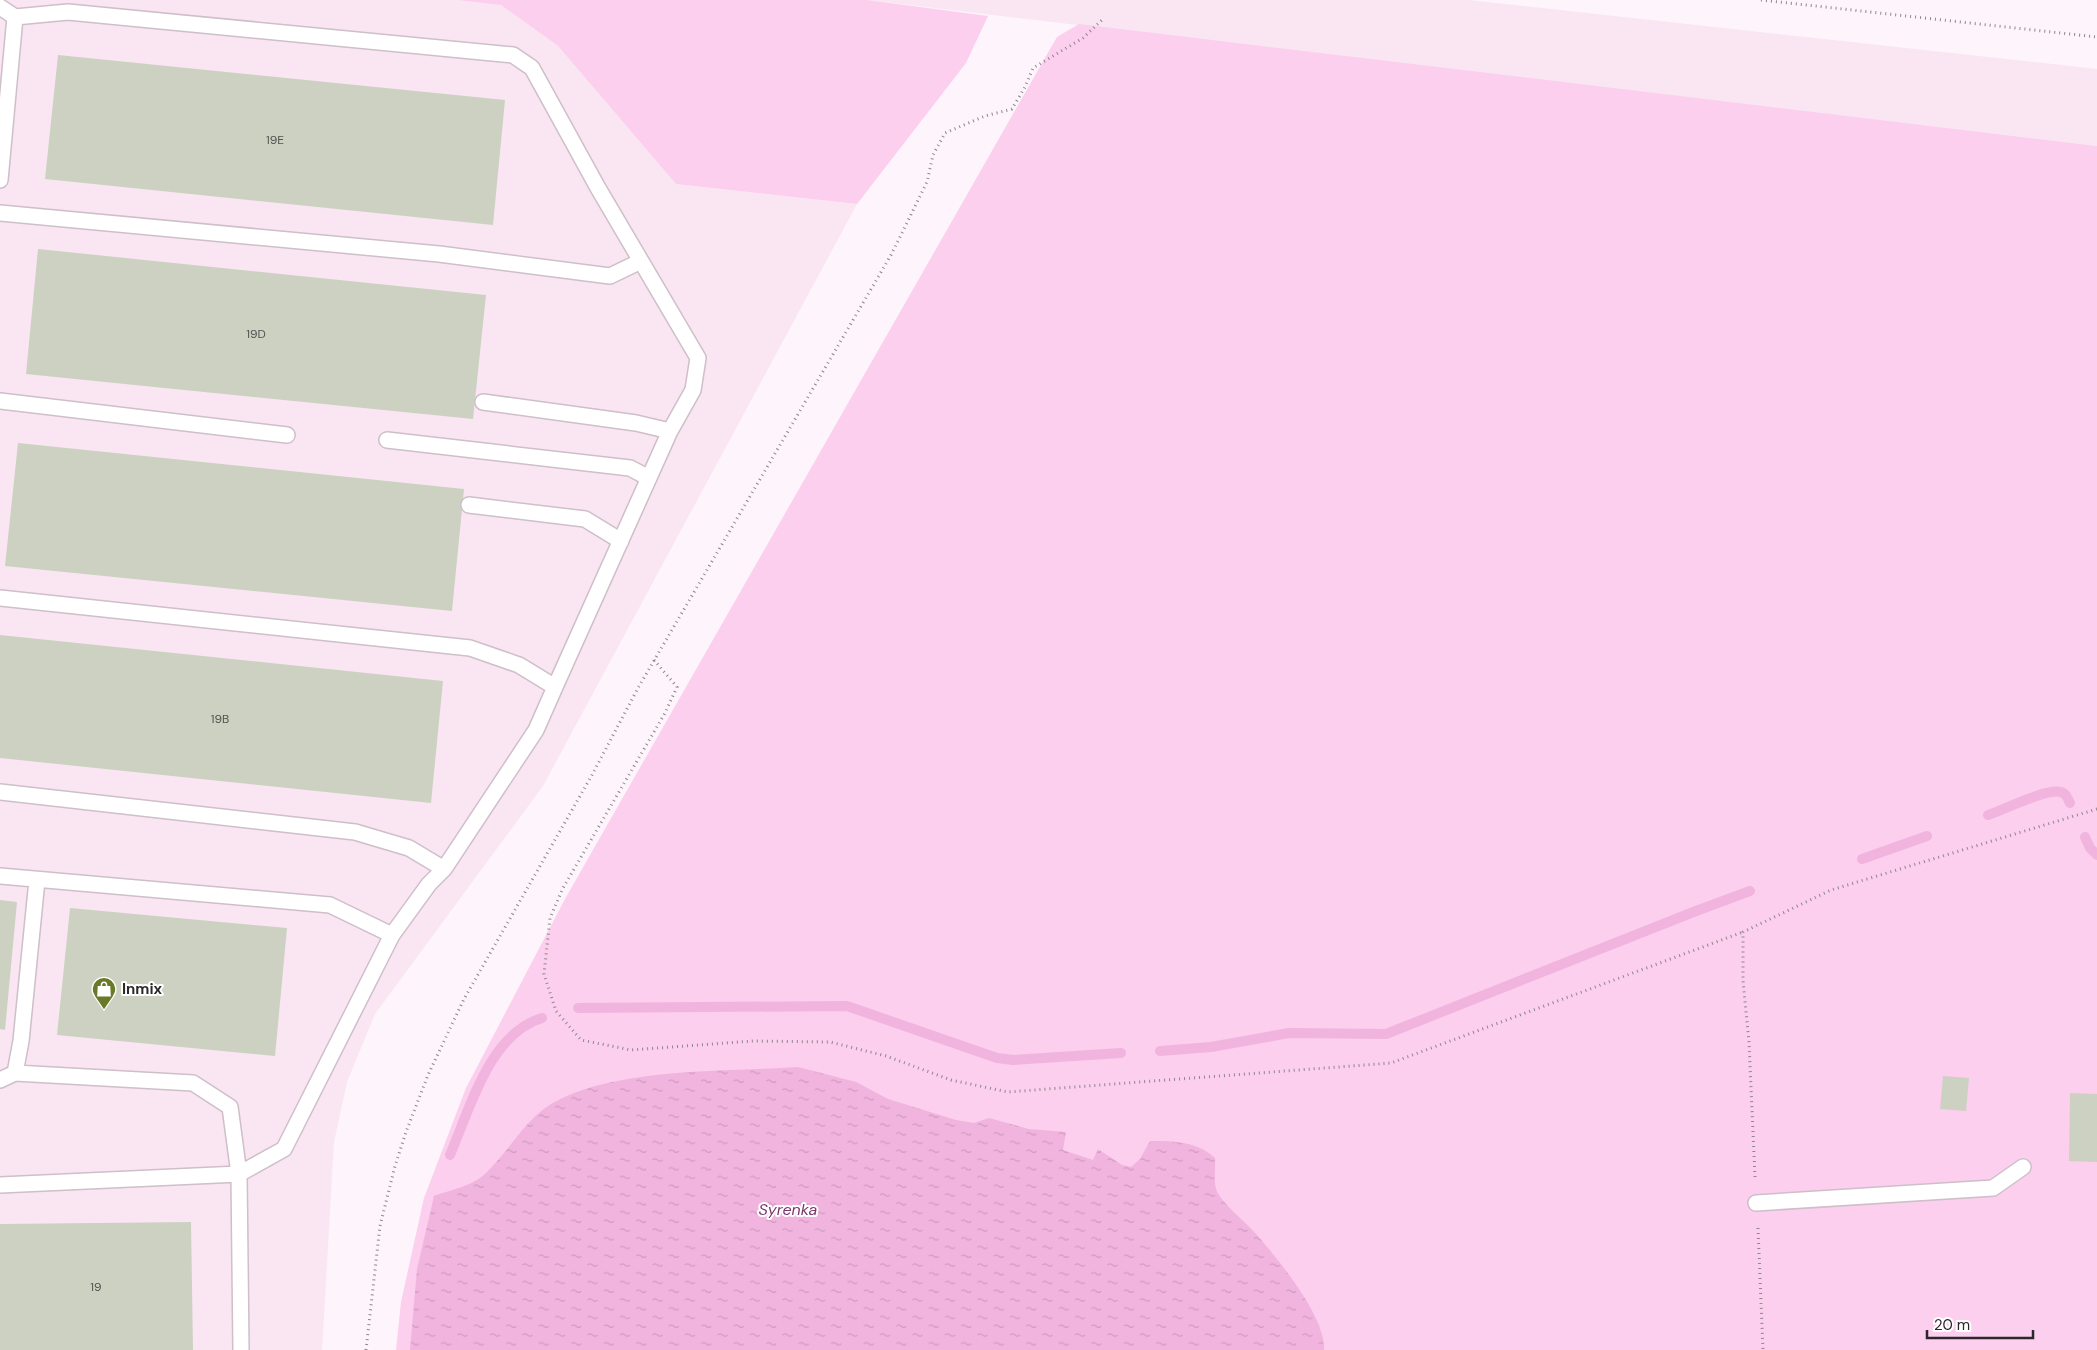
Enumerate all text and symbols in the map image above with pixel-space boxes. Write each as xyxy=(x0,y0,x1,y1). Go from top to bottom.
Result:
house number: 19E xyxy=(266,132,284,148)
house number: 19D xyxy=(246,326,266,342)
house number: 19B xyxy=(211,711,229,727)
shop icon: Inmix xyxy=(91,976,117,1010)
place label: Inmix xyxy=(122,979,163,999)
water label: Syrenka xyxy=(759,1199,818,1220)
house number: 19 xyxy=(90,1279,102,1295)
scale bar xyxy=(1927,1308,2033,1340)
text: 20 m xyxy=(1934,1315,1970,1335)

